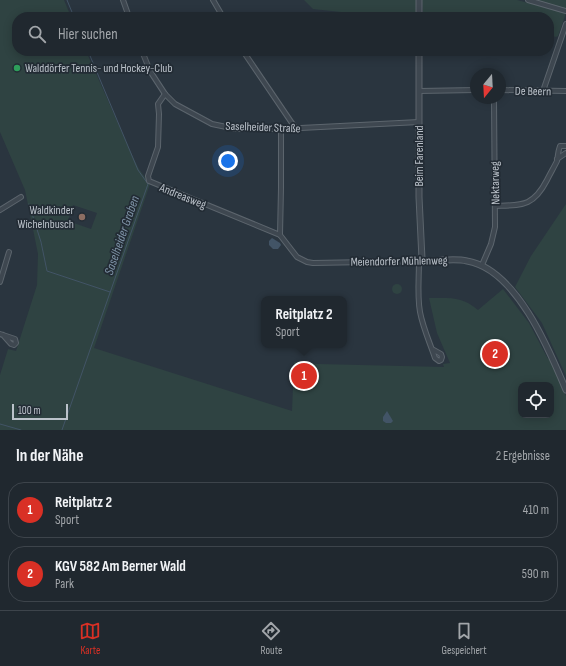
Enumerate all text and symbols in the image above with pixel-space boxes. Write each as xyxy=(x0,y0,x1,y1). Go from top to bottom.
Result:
search box xyxy=(12,12,554,56)
icon: search xyxy=(26,23,48,45)
text: Hier suchen xyxy=(58,25,118,44)
place label: Walddörfer Tennis- und Hockey-Club xyxy=(25,61,172,76)
marker: Walddörfer Tennis- und Hockey-Club xyxy=(12,63,22,73)
north arrow xyxy=(470,68,506,104)
street label: De Beern xyxy=(515,84,551,99)
street label: Saselheider Straße xyxy=(225,119,301,136)
street label: Beim Farenland xyxy=(412,125,427,187)
your location xyxy=(218,151,238,171)
street label: Nektarweg xyxy=(488,161,503,205)
street label: Andreasweg xyxy=(156,180,208,213)
water label: Saselheider Graben xyxy=(101,193,143,277)
place label: Waldkinder Wichelnbusch xyxy=(18,203,75,232)
marker: Waldkinder Wichelnbusch xyxy=(77,212,87,222)
street label: Meiendorfer Mühlenweg xyxy=(350,253,448,270)
popup xyxy=(261,296,347,348)
text: Reitplatz 2 xyxy=(276,305,332,324)
text: Sport xyxy=(276,324,300,340)
pin: 2 xyxy=(482,339,508,369)
pin: 1 xyxy=(291,361,317,391)
map controls xyxy=(518,382,554,418)
button: locate xyxy=(518,382,554,418)
scale bar xyxy=(12,402,68,421)
text: 100 m xyxy=(18,404,40,417)
text: In der Nähe xyxy=(16,446,83,466)
text: 2 Ergebnisse xyxy=(496,448,550,464)
text: Reitplatz 2 xyxy=(55,493,112,512)
text: 1 xyxy=(27,502,33,518)
text: 410 m xyxy=(523,502,549,518)
text: Sport xyxy=(55,512,79,528)
text: KGV 582 Am Berner Wald xyxy=(55,557,186,576)
text: 2 xyxy=(27,566,33,582)
text: 590 m xyxy=(522,566,549,582)
text: Park xyxy=(55,576,74,592)
tab: Karte xyxy=(79,620,101,657)
tab: Route xyxy=(260,620,282,657)
tab: Gespeichert xyxy=(441,620,487,657)

